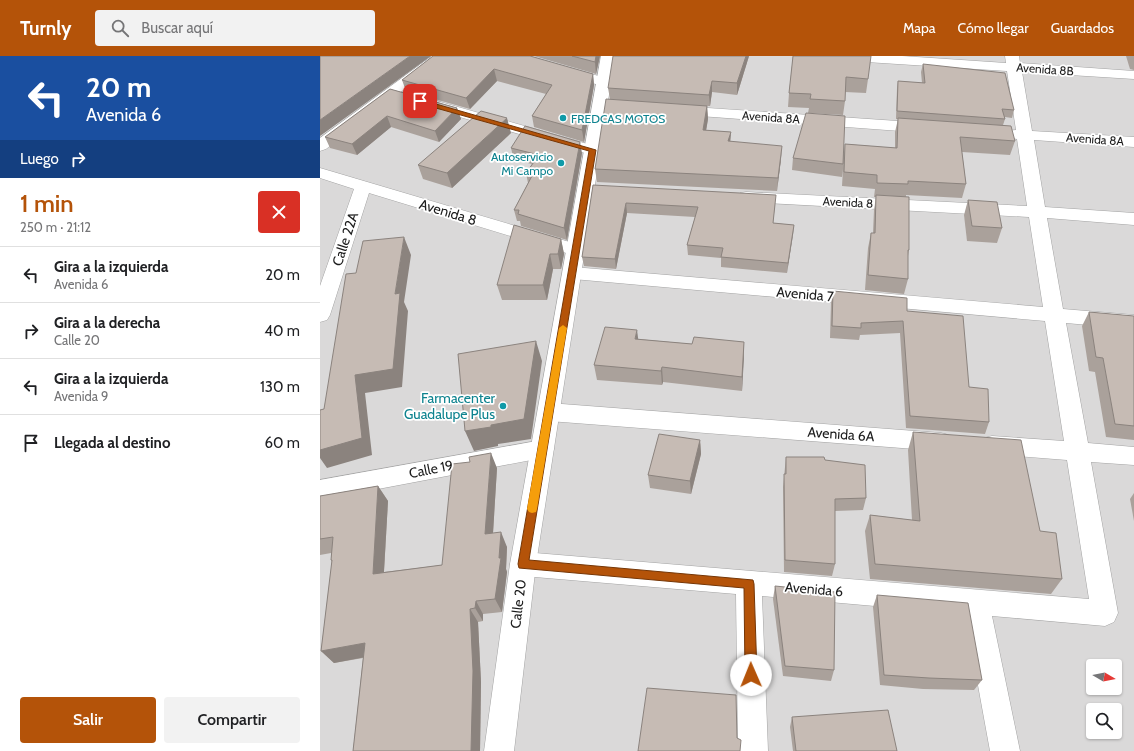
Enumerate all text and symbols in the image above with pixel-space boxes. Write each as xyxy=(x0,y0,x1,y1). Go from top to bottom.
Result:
search box xyxy=(95,10,375,46)
text: Turnly xyxy=(20,17,71,40)
icon: search xyxy=(109,17,131,39)
text: Buscar aquí xyxy=(141,19,213,37)
text: Mapa xyxy=(903,19,936,37)
text: Cómo llegar xyxy=(958,19,1029,37)
text: Guardados xyxy=(1051,19,1114,37)
street label: Avenida 8B xyxy=(1016,60,1074,78)
text: 20 m xyxy=(86,70,151,104)
icon: left xyxy=(20,72,72,124)
pin xyxy=(403,84,437,118)
icon: arrive xyxy=(409,90,431,112)
text: Avenida 6 xyxy=(86,104,161,126)
street label: Avenida 8A xyxy=(742,107,801,127)
place label: FREDCAS MOTOS xyxy=(571,111,665,126)
marker: FREDCAS MOTOS xyxy=(558,113,568,123)
street label: Avenida 8A xyxy=(1066,129,1125,149)
icon: right xyxy=(67,148,89,170)
place label: Autoservicio Mi Campo xyxy=(491,149,553,178)
text: Luego xyxy=(20,150,59,168)
marker: Autoservicio Mi Campo xyxy=(556,158,566,168)
text: 1 min xyxy=(20,189,74,218)
button: close xyxy=(258,191,300,233)
street label: Avenida 8 xyxy=(822,193,874,211)
street label: Avenida 8 xyxy=(417,195,479,229)
street label: Calle 22A xyxy=(328,209,362,268)
text: 250 m · 21:12 xyxy=(20,219,91,235)
text: Gira a la izquierda xyxy=(54,258,168,276)
icon: left xyxy=(20,264,42,286)
text: 20 m xyxy=(265,266,300,284)
text: Avenida 6 xyxy=(54,276,108,292)
street label: Avenida 7 xyxy=(776,283,834,305)
text: Gira a la derecha xyxy=(54,314,160,332)
icon: right xyxy=(20,320,42,342)
text: 40 m xyxy=(264,322,300,340)
text: Calle 20 xyxy=(54,332,100,348)
text: Gira a la izquierda xyxy=(54,370,168,388)
icon: left xyxy=(20,376,42,398)
text: 130 m xyxy=(260,378,300,396)
text: Avenida 9 xyxy=(54,388,108,404)
place label: Farmacenter Guadalupe Plus xyxy=(404,389,496,423)
marker: Farmacenter Guadalupe Plus xyxy=(498,401,508,411)
street label: Avenida 6A xyxy=(807,423,875,445)
icon: arrive xyxy=(20,432,42,454)
text: Llegada al destino xyxy=(54,434,170,452)
text: 60 m xyxy=(264,434,300,452)
street label: Calle 19 xyxy=(407,456,455,482)
street label: Avenida 6 xyxy=(784,577,844,601)
street label: Calle 20 xyxy=(506,578,530,630)
position arrow xyxy=(730,654,772,696)
north arrow xyxy=(1086,659,1122,695)
map controls xyxy=(1086,659,1122,739)
button: Salir xyxy=(20,697,156,743)
button: Compartir xyxy=(164,697,300,743)
button: search xyxy=(1086,703,1122,739)

